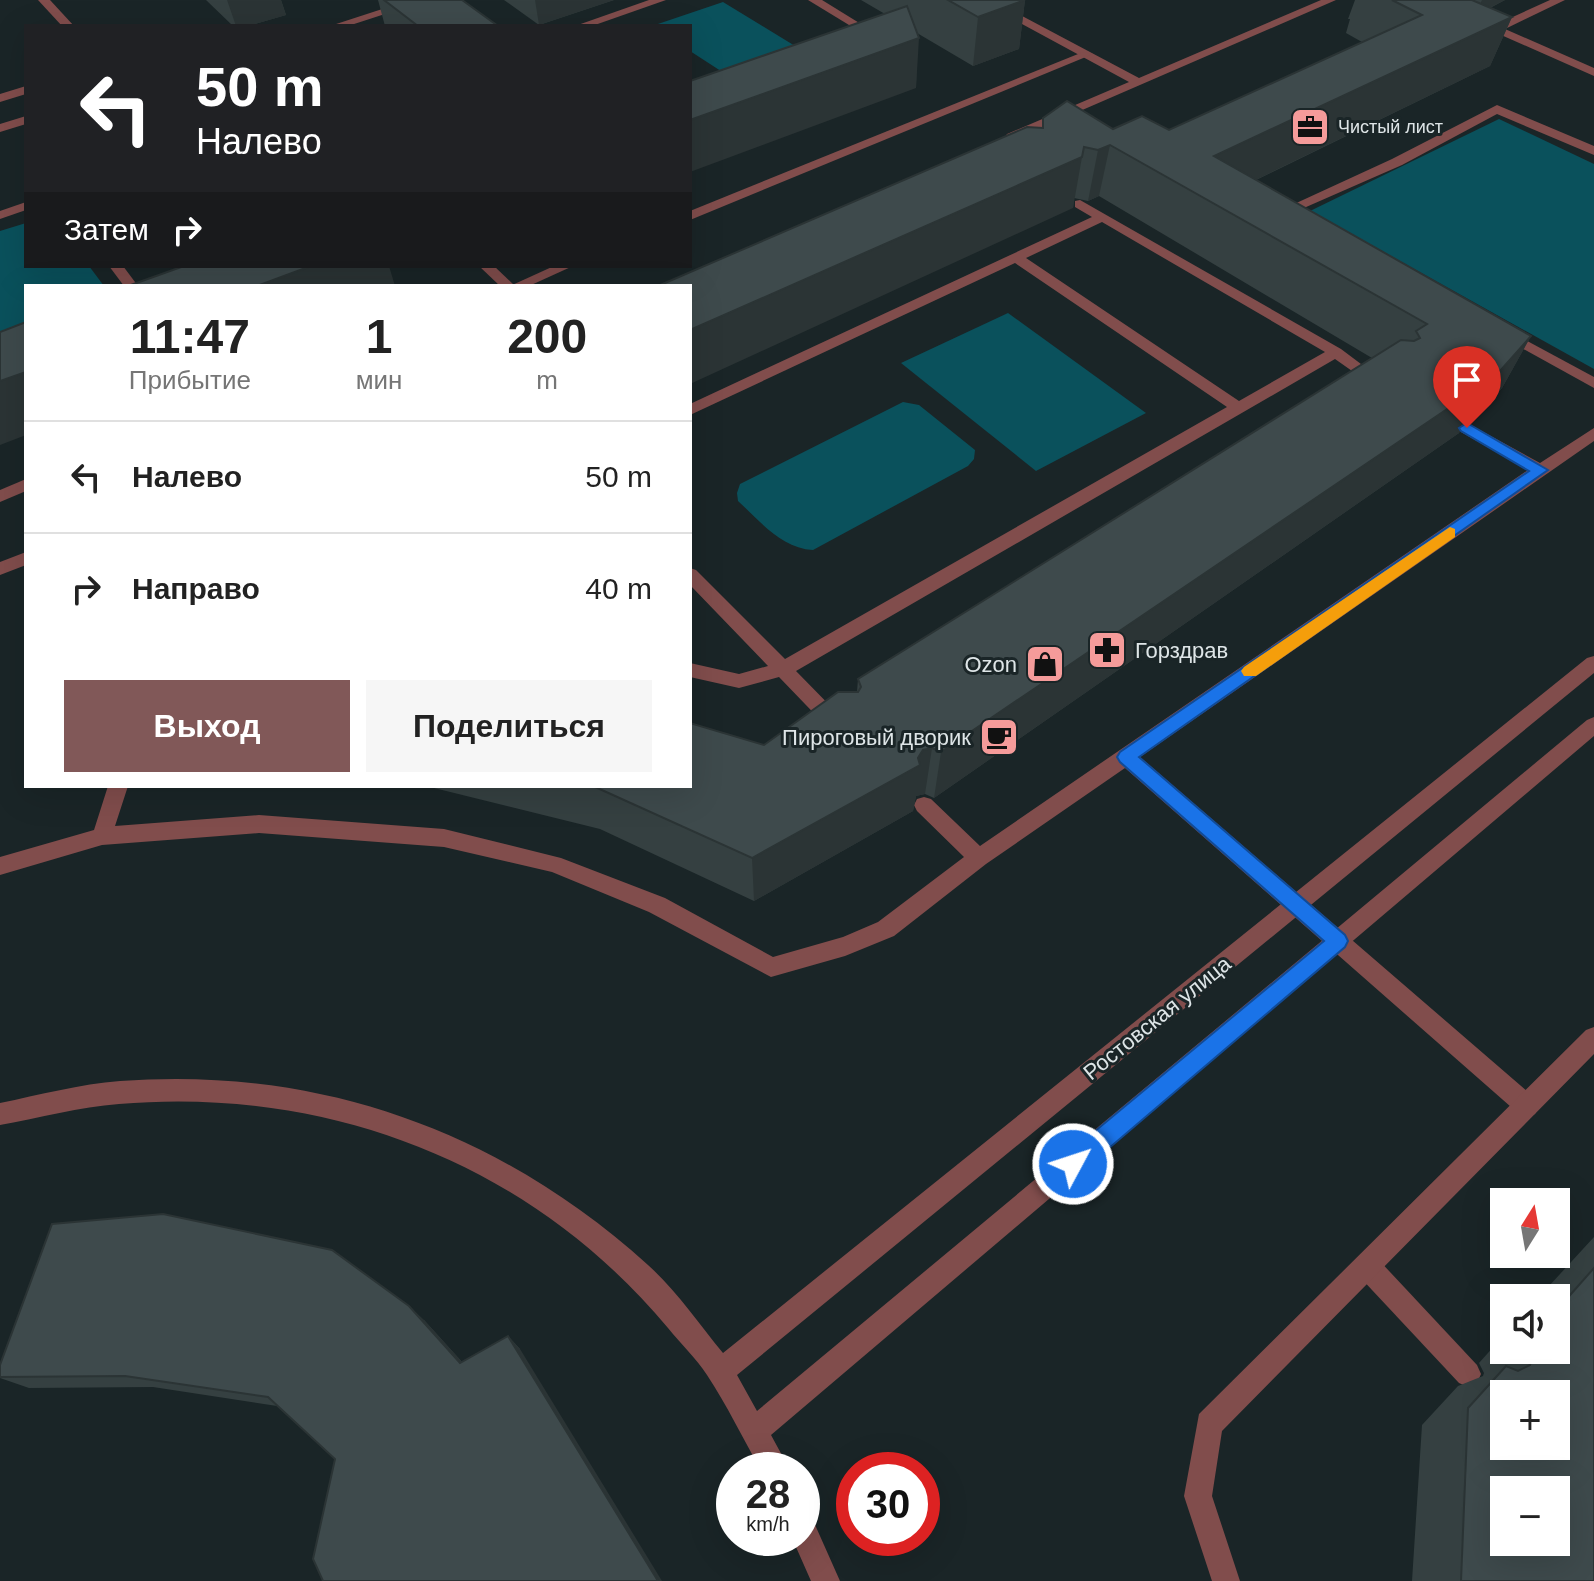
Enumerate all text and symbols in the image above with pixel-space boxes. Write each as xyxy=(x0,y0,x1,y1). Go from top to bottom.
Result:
text: 50 m xyxy=(196,55,324,118)
icon: left xyxy=(64,56,168,160)
office icon: Чистый лист xyxy=(1289,106,1331,148)
place label: Чистый лист xyxy=(1338,117,1443,137)
text: Налево xyxy=(196,121,322,162)
icon: right xyxy=(165,208,209,252)
text: Затем xyxy=(64,213,149,246)
text: 11:47 xyxy=(130,310,250,363)
text: 1 xyxy=(366,310,392,363)
text: 200 xyxy=(507,310,587,363)
pin xyxy=(1433,346,1501,428)
icon: arrive xyxy=(1445,358,1489,402)
text: Прибытие xyxy=(129,365,251,395)
text: мин xyxy=(356,365,402,395)
text: m xyxy=(536,365,558,395)
icon: left xyxy=(64,455,108,499)
text: Налево xyxy=(132,460,242,493)
text: 50 m xyxy=(585,460,652,493)
icon: right xyxy=(64,567,108,611)
text: Направо xyxy=(132,572,260,605)
text: 40 m xyxy=(585,572,652,605)
pharmacy icon: Горздрав xyxy=(1086,629,1128,671)
place label: Горздрав xyxy=(1135,638,1228,663)
shop icon: Ozon xyxy=(1024,643,1066,685)
place label: Ozon xyxy=(964,652,1017,677)
button: Выход xyxy=(64,680,350,772)
button: Поделиться xyxy=(366,680,652,772)
cafe icon: Пироговый дворик xyxy=(978,716,1020,758)
place label: Пироговый дворик xyxy=(782,725,971,750)
street label: Ростовская улица xyxy=(1078,950,1236,1085)
position arrow xyxy=(1031,1122,1115,1206)
north arrow xyxy=(1490,1188,1570,1268)
map controls xyxy=(1490,1188,1570,1556)
button: sound xyxy=(1490,1284,1570,1364)
button: + xyxy=(1490,1380,1570,1460)
speed limit sign: 30 xyxy=(836,1452,940,1556)
text: 28 xyxy=(746,1472,790,1516)
button: − xyxy=(1490,1476,1570,1556)
text: km/h xyxy=(746,1513,790,1535)

